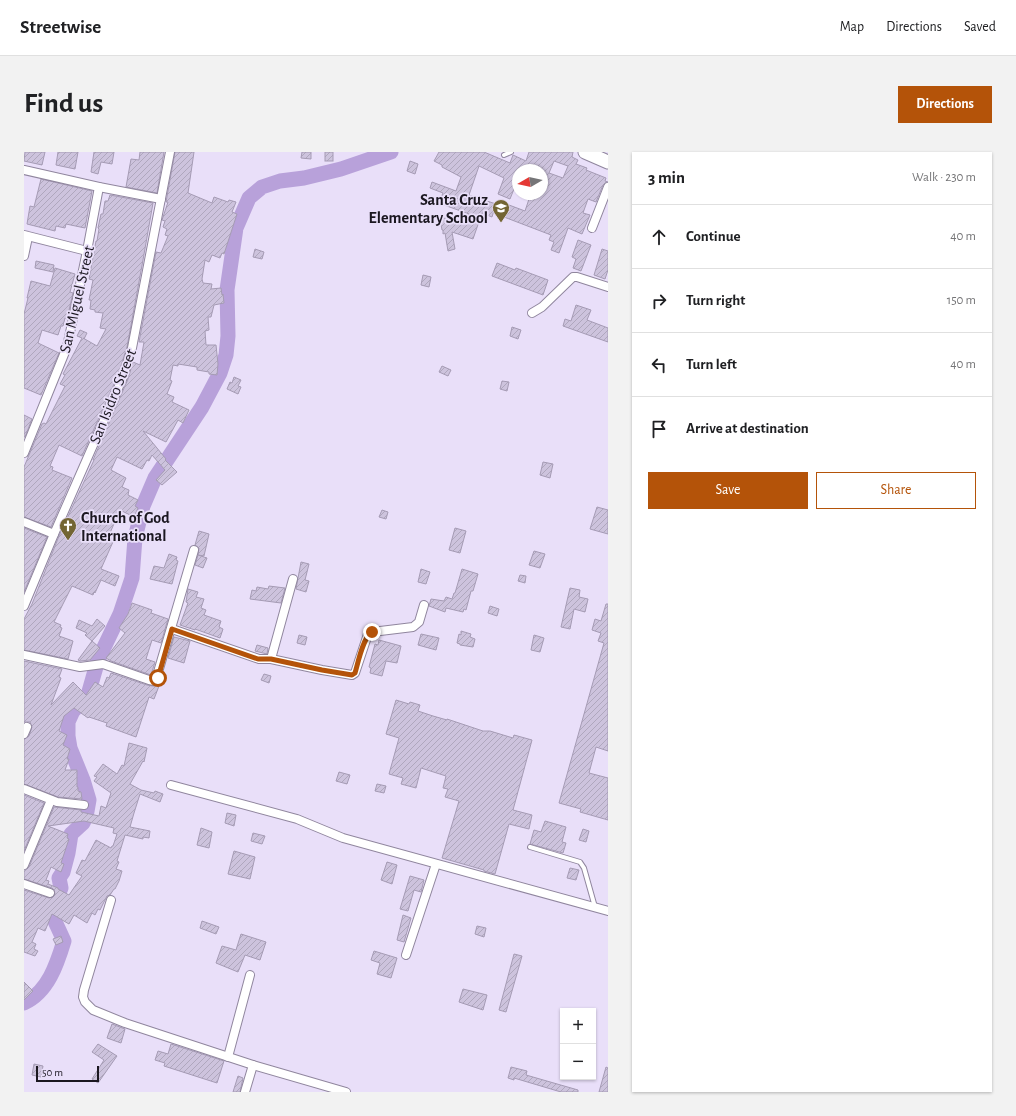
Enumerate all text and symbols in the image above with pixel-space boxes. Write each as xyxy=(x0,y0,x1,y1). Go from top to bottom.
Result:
text: Streetwise xyxy=(20,18,101,37)
text: Map xyxy=(840,20,864,34)
text: Directions xyxy=(886,20,942,34)
text: Saved xyxy=(964,20,996,34)
button: Directions xyxy=(898,86,992,123)
text: Find us xyxy=(24,90,103,118)
north arrow xyxy=(512,164,548,200)
text: 3 min xyxy=(648,169,685,186)
text: Walk · 230 m xyxy=(912,171,976,184)
place label: Santa Cruz Elementary School xyxy=(368,192,488,227)
school or university icon: Santa Cruz Elementary School xyxy=(491,198,511,223)
icon: ahead xyxy=(648,226,670,248)
text: Continue xyxy=(686,229,741,244)
text: 40 m xyxy=(950,230,976,243)
street label: San Miguel Street xyxy=(57,244,97,354)
icon: right xyxy=(648,290,670,312)
text: Turn right xyxy=(686,293,745,308)
text: 150 m xyxy=(947,294,976,307)
street label: San Isidro Street xyxy=(87,347,139,446)
icon: left xyxy=(648,354,670,376)
text: Turn left xyxy=(686,357,737,372)
text: 40 m xyxy=(950,358,976,371)
icon: arrive xyxy=(648,418,670,440)
text: Arrive at destination xyxy=(686,421,809,436)
button: Save xyxy=(648,472,808,509)
button: Share xyxy=(816,472,976,509)
place label: Church of God International xyxy=(81,510,170,544)
church icon: Church of God International xyxy=(58,516,78,541)
route end xyxy=(363,623,381,641)
route start xyxy=(149,669,167,687)
map controls xyxy=(560,1008,596,1080)
button: + xyxy=(560,1008,596,1044)
button: − xyxy=(560,1044,596,1080)
scale bar xyxy=(36,1064,99,1083)
text: 50 m xyxy=(42,1067,63,1078)

